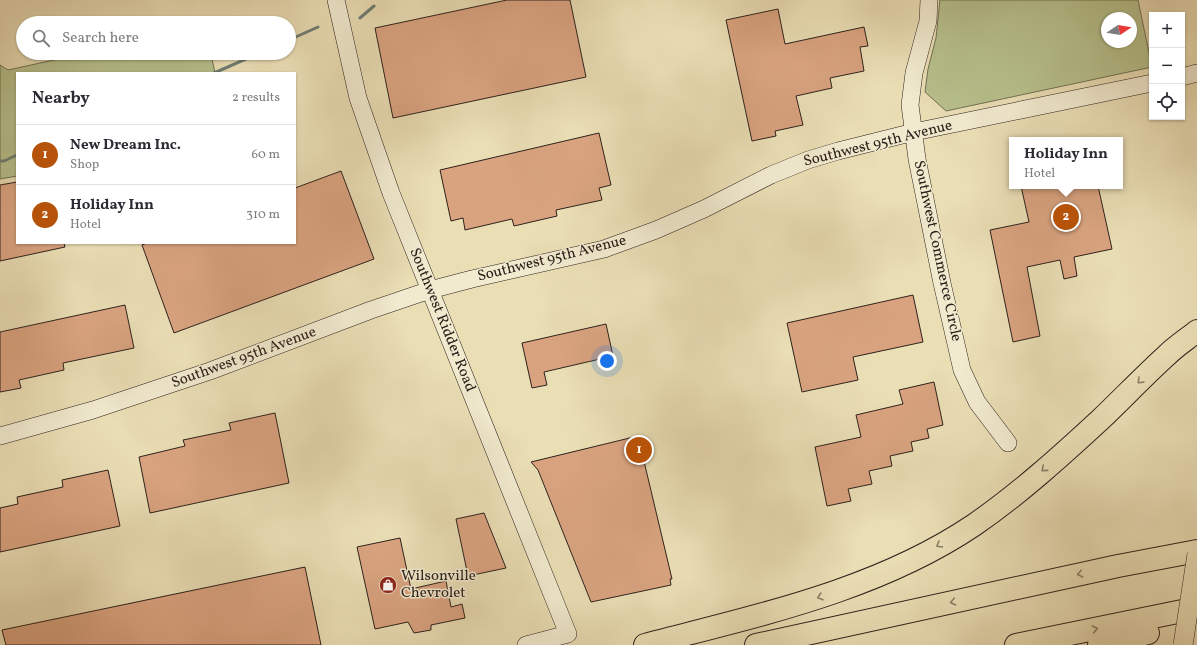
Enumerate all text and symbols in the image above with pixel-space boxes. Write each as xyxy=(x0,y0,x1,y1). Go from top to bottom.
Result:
north arrow xyxy=(1101,12,1137,48)
map controls xyxy=(1149,12,1185,120)
button: + xyxy=(1149,12,1185,48)
search box xyxy=(16,16,296,60)
icon: search xyxy=(30,27,52,49)
text: Search here xyxy=(62,28,139,49)
button: − xyxy=(1149,48,1185,84)
button: locate xyxy=(1149,84,1185,120)
text: Nearby xyxy=(32,87,90,110)
text: 2 results xyxy=(232,89,280,107)
street label: Southwest 95th Avenue xyxy=(801,115,955,173)
text: New Dream Inc. xyxy=(70,135,181,156)
popup xyxy=(1009,137,1123,189)
text: Holiday Inn xyxy=(1024,144,1108,165)
text: 1 xyxy=(42,146,48,164)
text: 60 m xyxy=(252,146,280,164)
text: Shop xyxy=(70,156,99,174)
street label: Southwest Commerce Circle xyxy=(908,159,966,343)
text: Hotel xyxy=(1024,165,1055,183)
text: Holiday Inn xyxy=(70,195,154,216)
pin: 2 xyxy=(1053,202,1079,232)
text: 2 xyxy=(42,206,48,224)
text: 310 m xyxy=(246,206,280,224)
text: Hotel xyxy=(70,216,101,234)
street label: Southwest 95th Avenue xyxy=(475,230,629,288)
street label: Southwest Ridder Road xyxy=(404,245,480,395)
street label: Southwest 95th Avenue xyxy=(169,322,319,394)
your location xyxy=(597,351,617,371)
one-way arrow xyxy=(1137,376,1145,384)
pin: 1 xyxy=(626,435,652,465)
one-way arrow xyxy=(1042,465,1049,472)
one-way arrow xyxy=(936,541,943,548)
place label: Wilsonville Chevrolet xyxy=(401,566,476,604)
one-way arrow xyxy=(1077,570,1083,578)
shop icon: Wilsonville Chevrolet xyxy=(378,575,398,595)
one-way arrow xyxy=(817,593,824,601)
one-way arrow xyxy=(950,597,956,605)
one-way arrow xyxy=(1092,625,1098,634)

